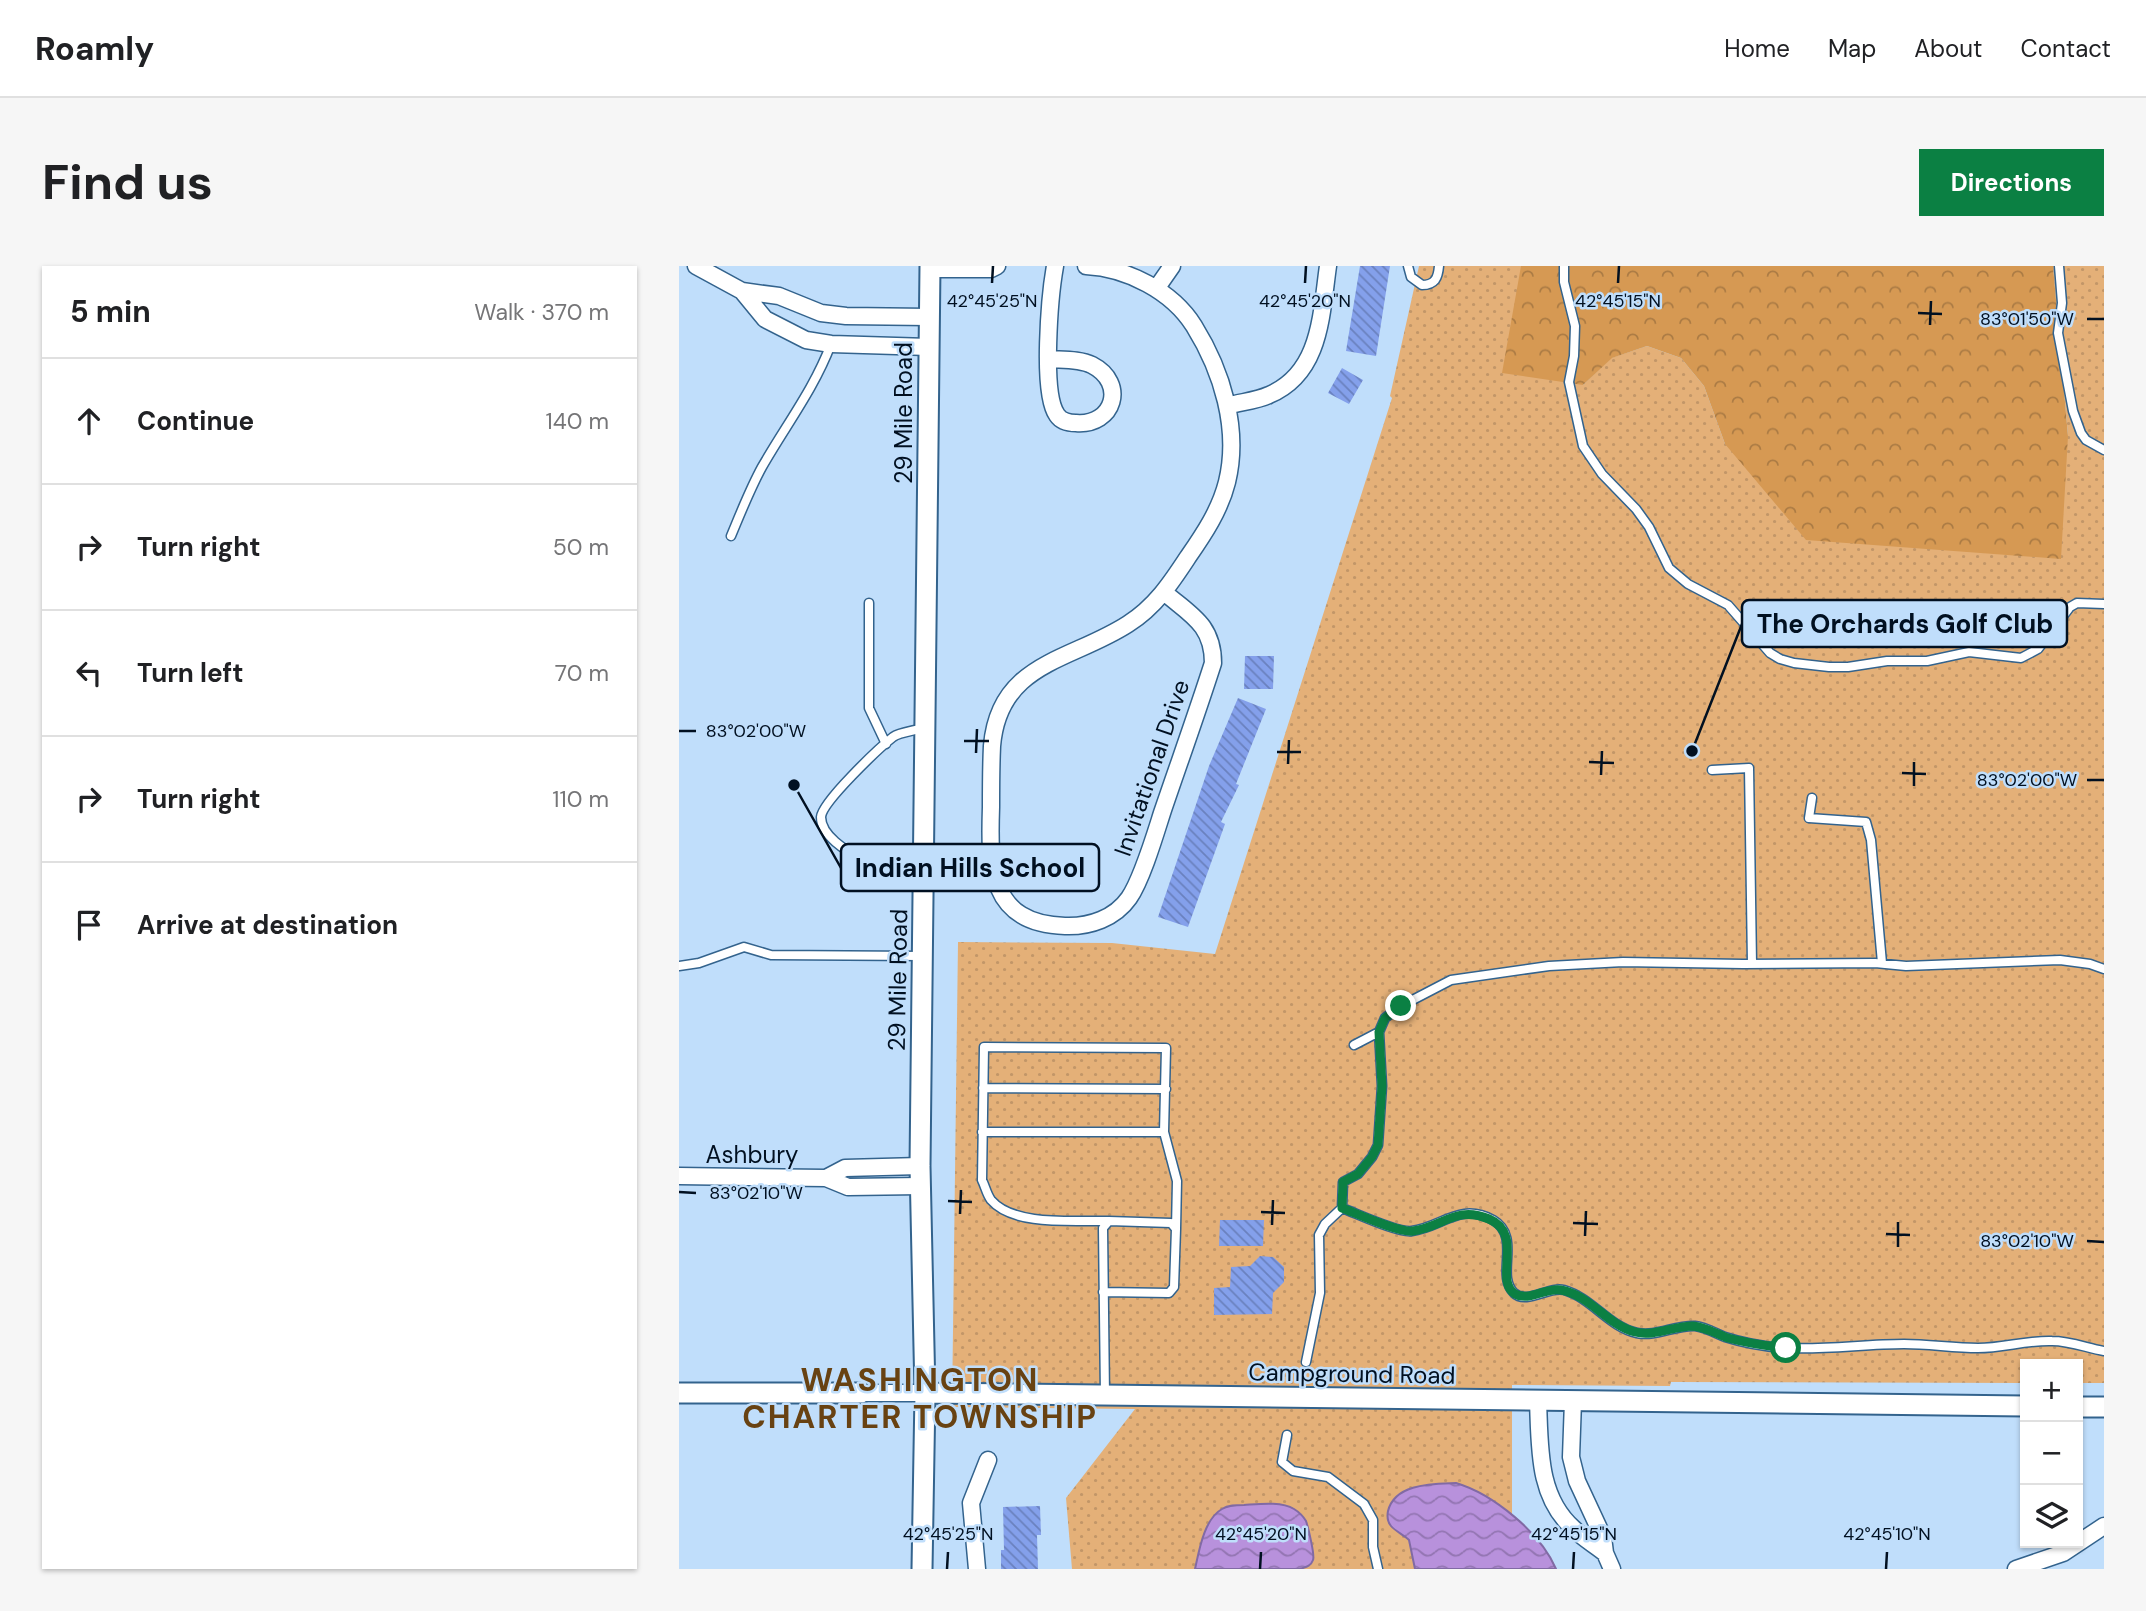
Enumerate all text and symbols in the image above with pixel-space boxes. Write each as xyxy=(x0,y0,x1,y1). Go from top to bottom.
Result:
text: Roamly xyxy=(35,27,154,70)
text: Home xyxy=(1724,33,1790,64)
text: Map xyxy=(1828,33,1876,64)
text: About xyxy=(1914,33,1983,64)
text: Contact xyxy=(2021,33,2111,64)
button: Directions xyxy=(1919,149,2104,216)
text: Find us xyxy=(42,150,213,214)
text: 42°45'25"N xyxy=(947,289,1037,313)
text: 42°45'20"N xyxy=(1259,289,1351,313)
text: 42°45'15"N xyxy=(1575,289,1661,313)
text: 5 min xyxy=(70,292,151,331)
text: Walk · 370 m xyxy=(474,297,609,327)
text: 83°01'50"W xyxy=(1980,307,2074,331)
street label: 29 Mile Road xyxy=(888,342,919,484)
icon: ahead xyxy=(70,402,108,440)
text: Continue xyxy=(137,404,254,438)
text: 140 m xyxy=(546,406,609,436)
icon: right xyxy=(70,528,108,566)
text: Turn right xyxy=(137,530,261,564)
text: 50 m xyxy=(553,532,609,562)
callout: The Orchards Golf Club xyxy=(1742,600,2067,647)
text: The Orchards Golf Club xyxy=(1757,607,2053,641)
icon: left xyxy=(70,654,108,692)
text: Turn left xyxy=(137,656,244,690)
text: 70 m xyxy=(555,658,609,688)
street label: Invitational Drive xyxy=(1107,676,1196,860)
text: 83°02'00"W xyxy=(706,719,806,743)
text: 83°02'00"W xyxy=(1977,768,2077,792)
icon: right xyxy=(70,780,108,818)
text: Turn right xyxy=(137,782,261,816)
text: 110 m xyxy=(552,784,609,814)
callout: Indian Hills School xyxy=(841,844,1099,891)
text: Indian Hills School xyxy=(855,851,1085,885)
icon: arrive xyxy=(70,906,108,944)
text: Arrive at destination xyxy=(137,908,398,942)
street label: 29 Mile Road xyxy=(881,909,914,1051)
route end xyxy=(1385,990,1416,1021)
street label: Ashbury xyxy=(706,1139,798,1170)
text: 83°02'10"W xyxy=(709,1181,803,1205)
text: 83°02'10"W xyxy=(1980,1229,2074,1253)
route start xyxy=(1770,1332,1801,1363)
street label: Campground Road xyxy=(1248,1356,1456,1391)
district label: WASHINGTON CHARTER TOWNSHIP xyxy=(742,1359,1098,1438)
map controls xyxy=(2020,1359,2083,1548)
button: + xyxy=(2020,1359,2083,1422)
button: − xyxy=(2020,1422,2083,1485)
button: layers xyxy=(2020,1485,2083,1548)
text: 42°45'25"N xyxy=(903,1522,993,1546)
text: 42°45'20"N xyxy=(1215,1522,1307,1546)
text: 42°45'15"N xyxy=(1531,1522,1617,1546)
text: 42°45'10"N xyxy=(1843,1522,1931,1546)

